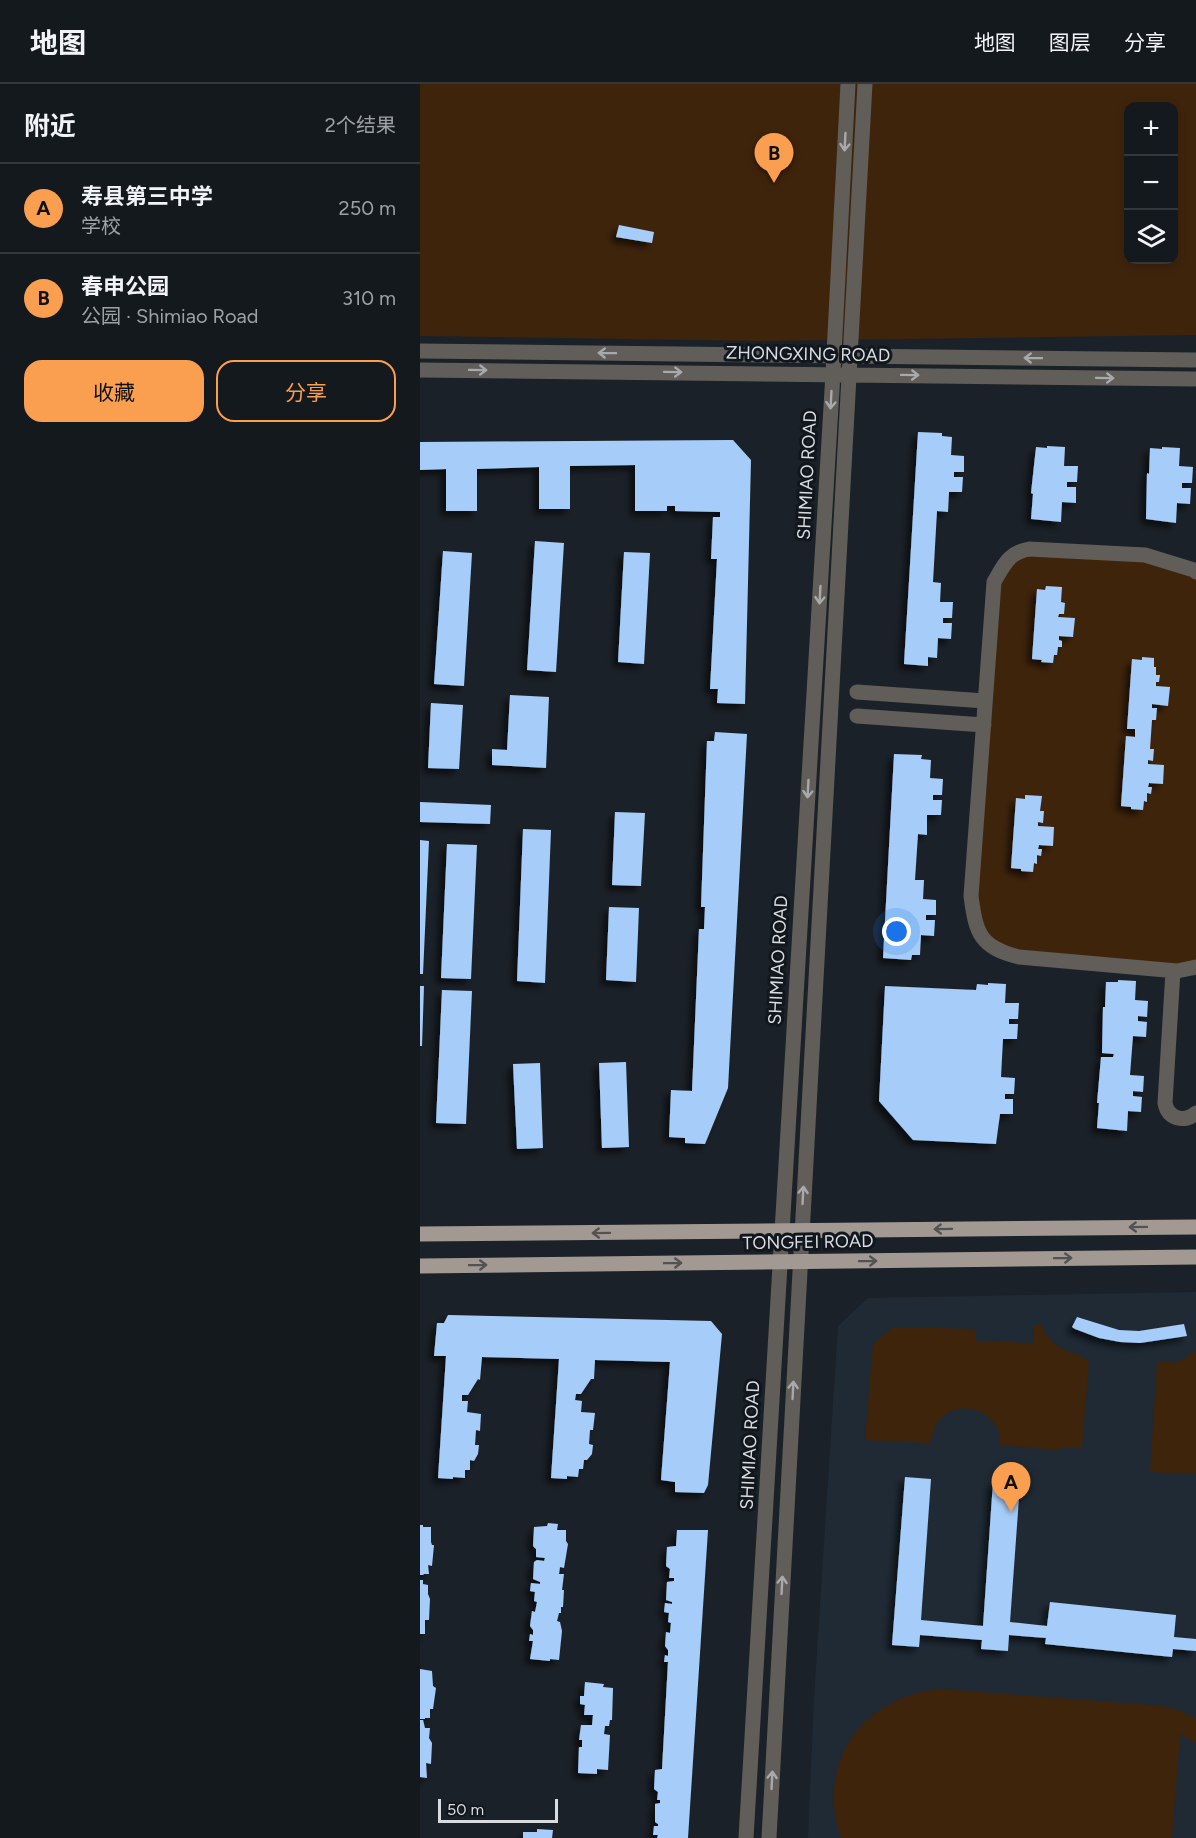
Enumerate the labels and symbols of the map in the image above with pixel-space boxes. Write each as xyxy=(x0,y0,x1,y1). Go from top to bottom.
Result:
one-way arrow xyxy=(840,132,851,152)
pin: B xyxy=(754,134,794,183)
street label: ZHONGXING ROAD xyxy=(726,342,890,366)
one-way arrow xyxy=(597,348,617,359)
one-way arrow xyxy=(1023,352,1043,364)
one-way arrow xyxy=(468,364,488,376)
one-way arrow xyxy=(663,366,683,378)
one-way arrow xyxy=(900,369,920,381)
one-way arrow xyxy=(1095,372,1115,383)
one-way arrow xyxy=(826,390,837,410)
street label: SHIMIAO ROAD xyxy=(793,410,821,540)
one-way arrow xyxy=(814,584,825,604)
one-way arrow xyxy=(802,779,813,799)
street label: SHIMIAO ROAD xyxy=(764,895,792,1025)
your location xyxy=(882,917,911,946)
one-way arrow xyxy=(797,1186,808,1206)
one-way arrow xyxy=(1128,1221,1148,1233)
one-way arrow xyxy=(933,1223,953,1235)
one-way arrow xyxy=(591,1227,611,1238)
street label: TONGFEI ROAD xyxy=(742,1230,874,1254)
one-way arrow xyxy=(1053,1253,1073,1264)
one-way arrow xyxy=(858,1255,878,1267)
one-way arrow xyxy=(663,1257,683,1269)
one-way arrow xyxy=(468,1260,488,1271)
street label: SHIMIAO ROAD xyxy=(736,1380,764,1510)
one-way arrow xyxy=(787,1381,798,1401)
pin: A xyxy=(992,1462,1030,1512)
one-way arrow xyxy=(777,1575,788,1595)
one-way arrow xyxy=(766,1770,777,1790)
scale bar xyxy=(438,1796,558,1824)

